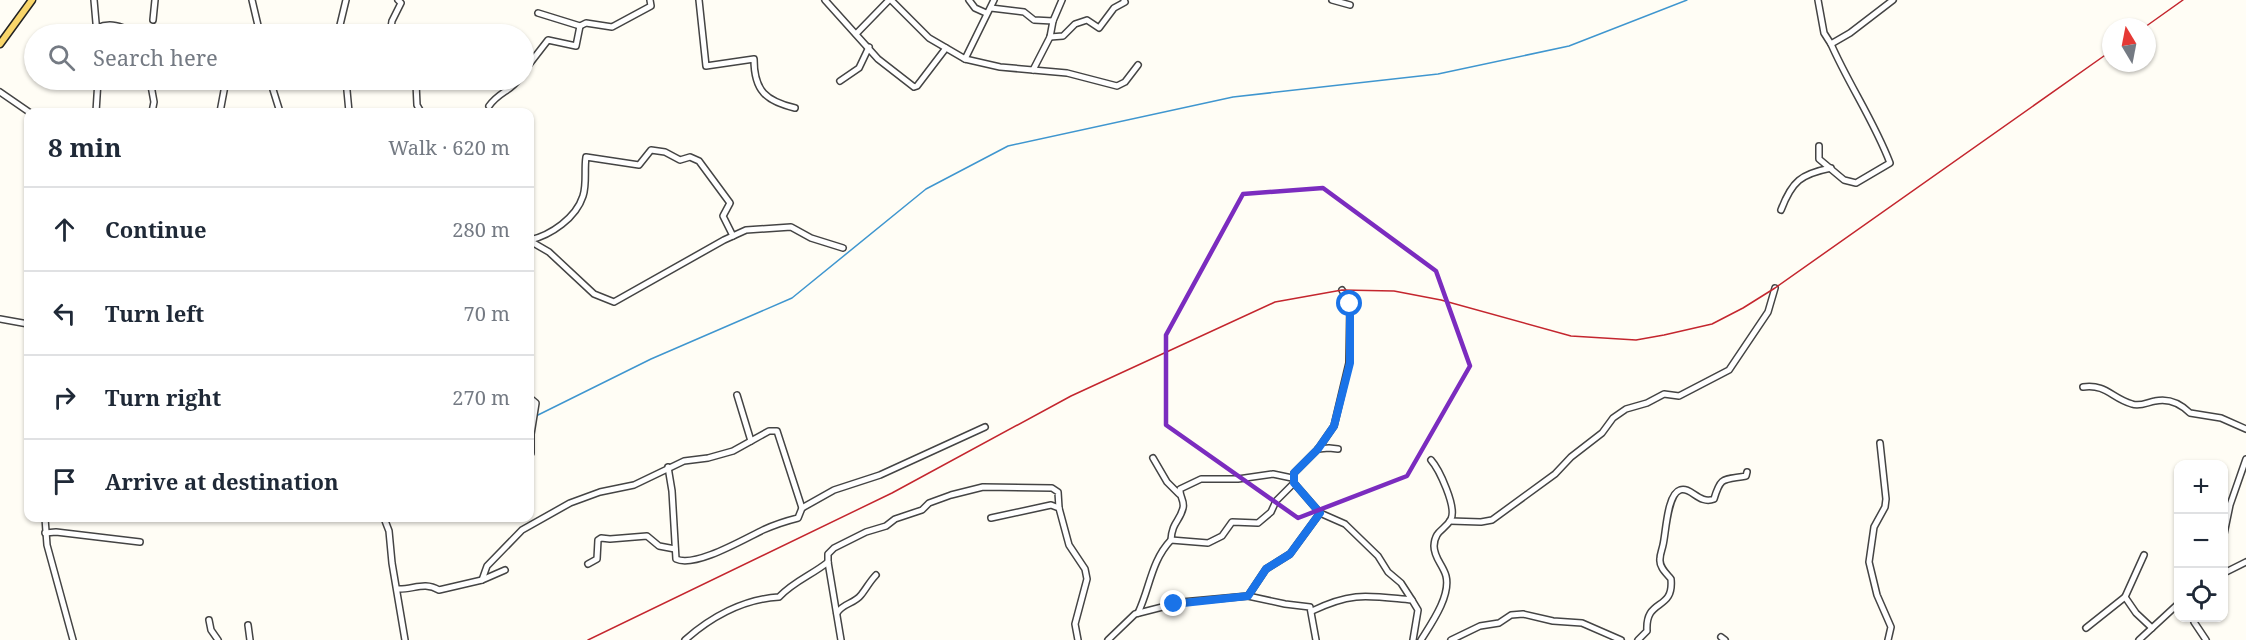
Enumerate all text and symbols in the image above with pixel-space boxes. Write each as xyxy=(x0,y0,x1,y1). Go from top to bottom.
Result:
north arrow xyxy=(2102,18,2156,72)
search box xyxy=(24,24,534,90)
icon: search xyxy=(45,41,78,74)
text: Search here xyxy=(93,42,218,72)
text: 8 min xyxy=(48,129,122,165)
text: Walk · 620 m xyxy=(388,134,510,161)
icon: ahead xyxy=(48,213,81,246)
text: Continue xyxy=(105,214,207,244)
text: 280 m xyxy=(452,216,510,243)
route start xyxy=(1336,290,1362,316)
icon: left xyxy=(48,297,81,330)
text: Turn left xyxy=(105,298,204,328)
text: 70 m xyxy=(464,300,510,327)
icon: right xyxy=(48,381,81,414)
text: Turn right xyxy=(105,382,221,412)
text: 270 m xyxy=(452,384,510,411)
map controls xyxy=(2174,460,2228,622)
button: + xyxy=(2174,460,2228,514)
icon: arrive xyxy=(48,465,81,498)
text: Arrive at destination xyxy=(105,466,339,496)
button: − xyxy=(2174,514,2228,568)
button: locate xyxy=(2174,568,2228,622)
route end xyxy=(1160,590,1186,616)

